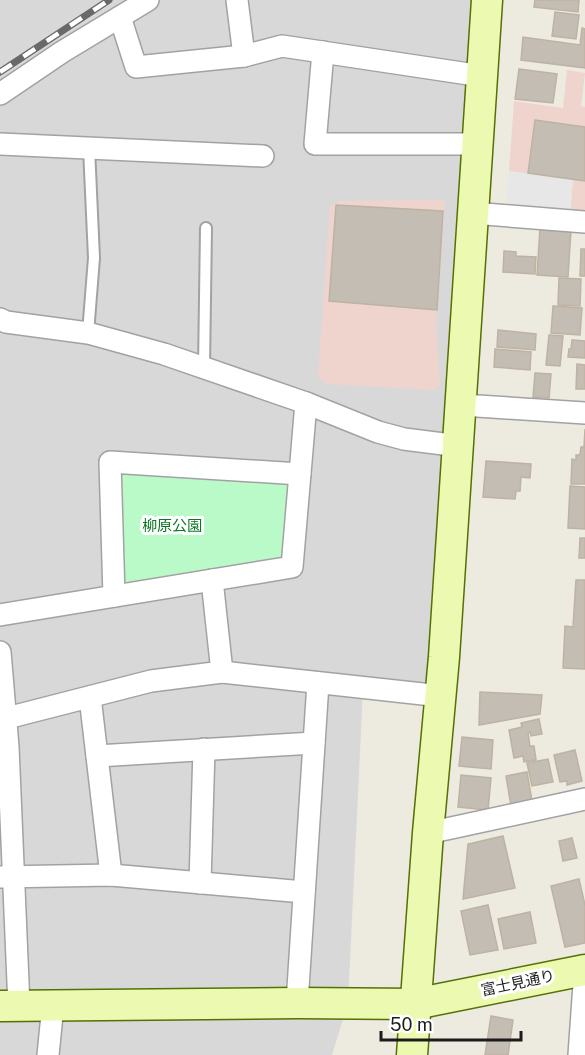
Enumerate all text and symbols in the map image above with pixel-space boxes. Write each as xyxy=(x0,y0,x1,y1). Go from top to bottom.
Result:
park label: 柳原公園 xyxy=(142,517,202,534)
street label: 富士見通り xyxy=(479,966,556,999)
scale bar xyxy=(381,1004,520,1042)
text: 50 m xyxy=(390,1014,433,1035)

